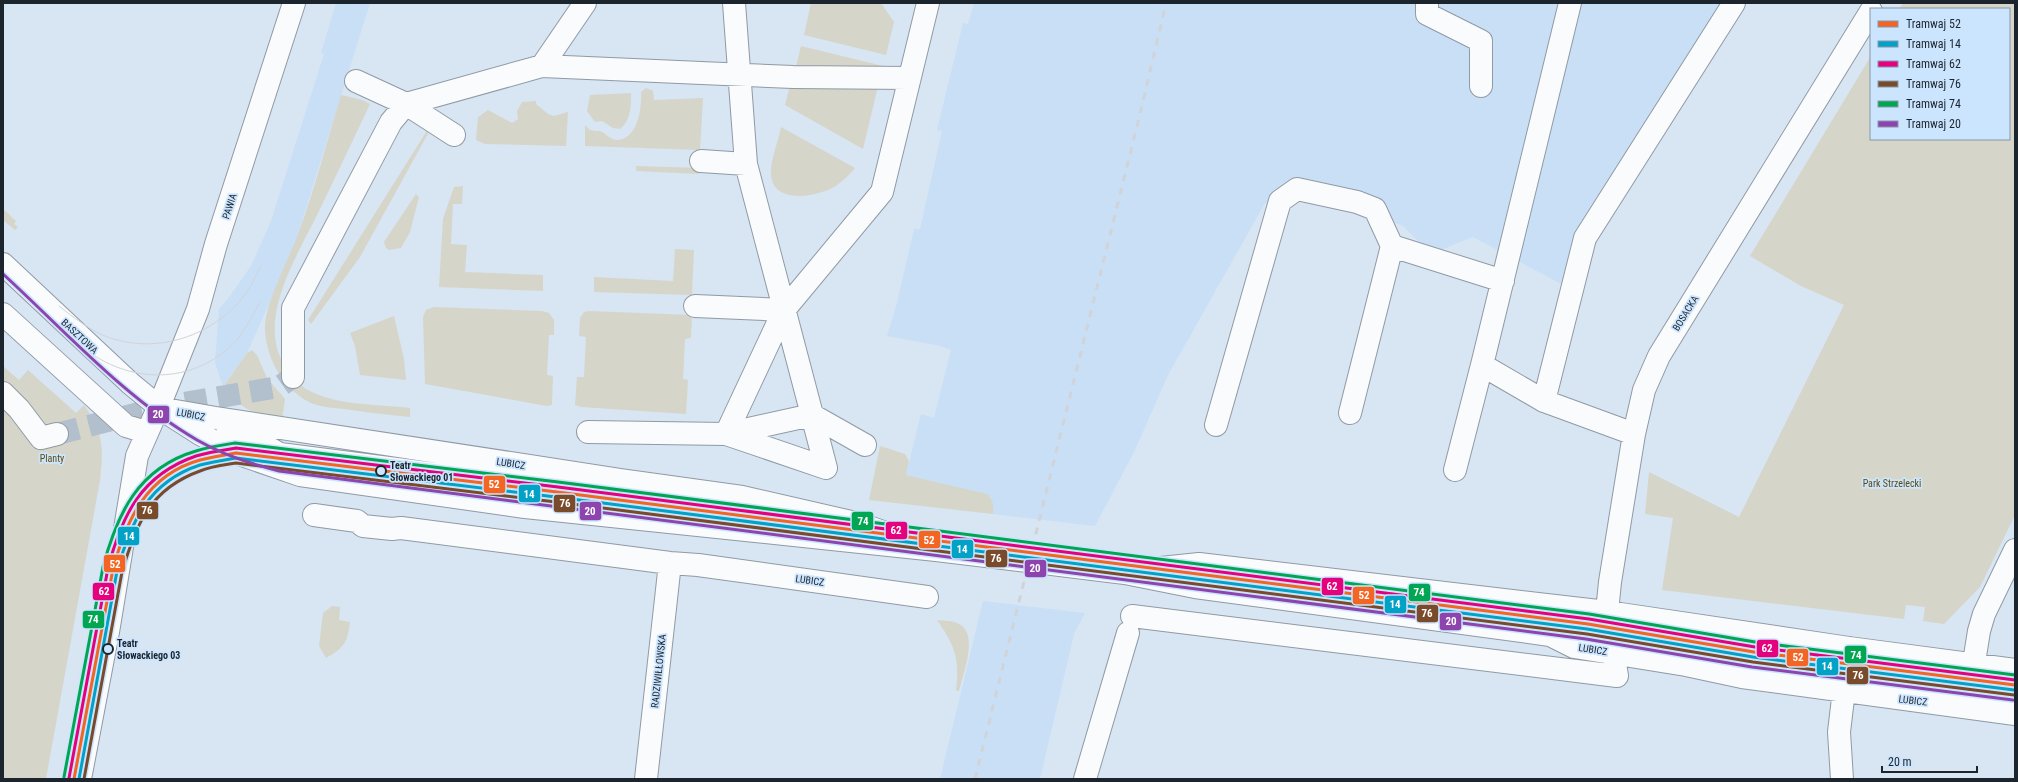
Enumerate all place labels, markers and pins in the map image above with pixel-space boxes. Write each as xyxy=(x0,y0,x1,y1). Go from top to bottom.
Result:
place label: Teatr Słowackiego 01 xyxy=(390,460,453,483)
marker: Teatr Słowackiego 01 xyxy=(375,465,387,477)
place label: Teatr Słowackiego 03 xyxy=(117,638,180,661)
marker: Teatr Słowackiego 03 xyxy=(102,643,114,655)

